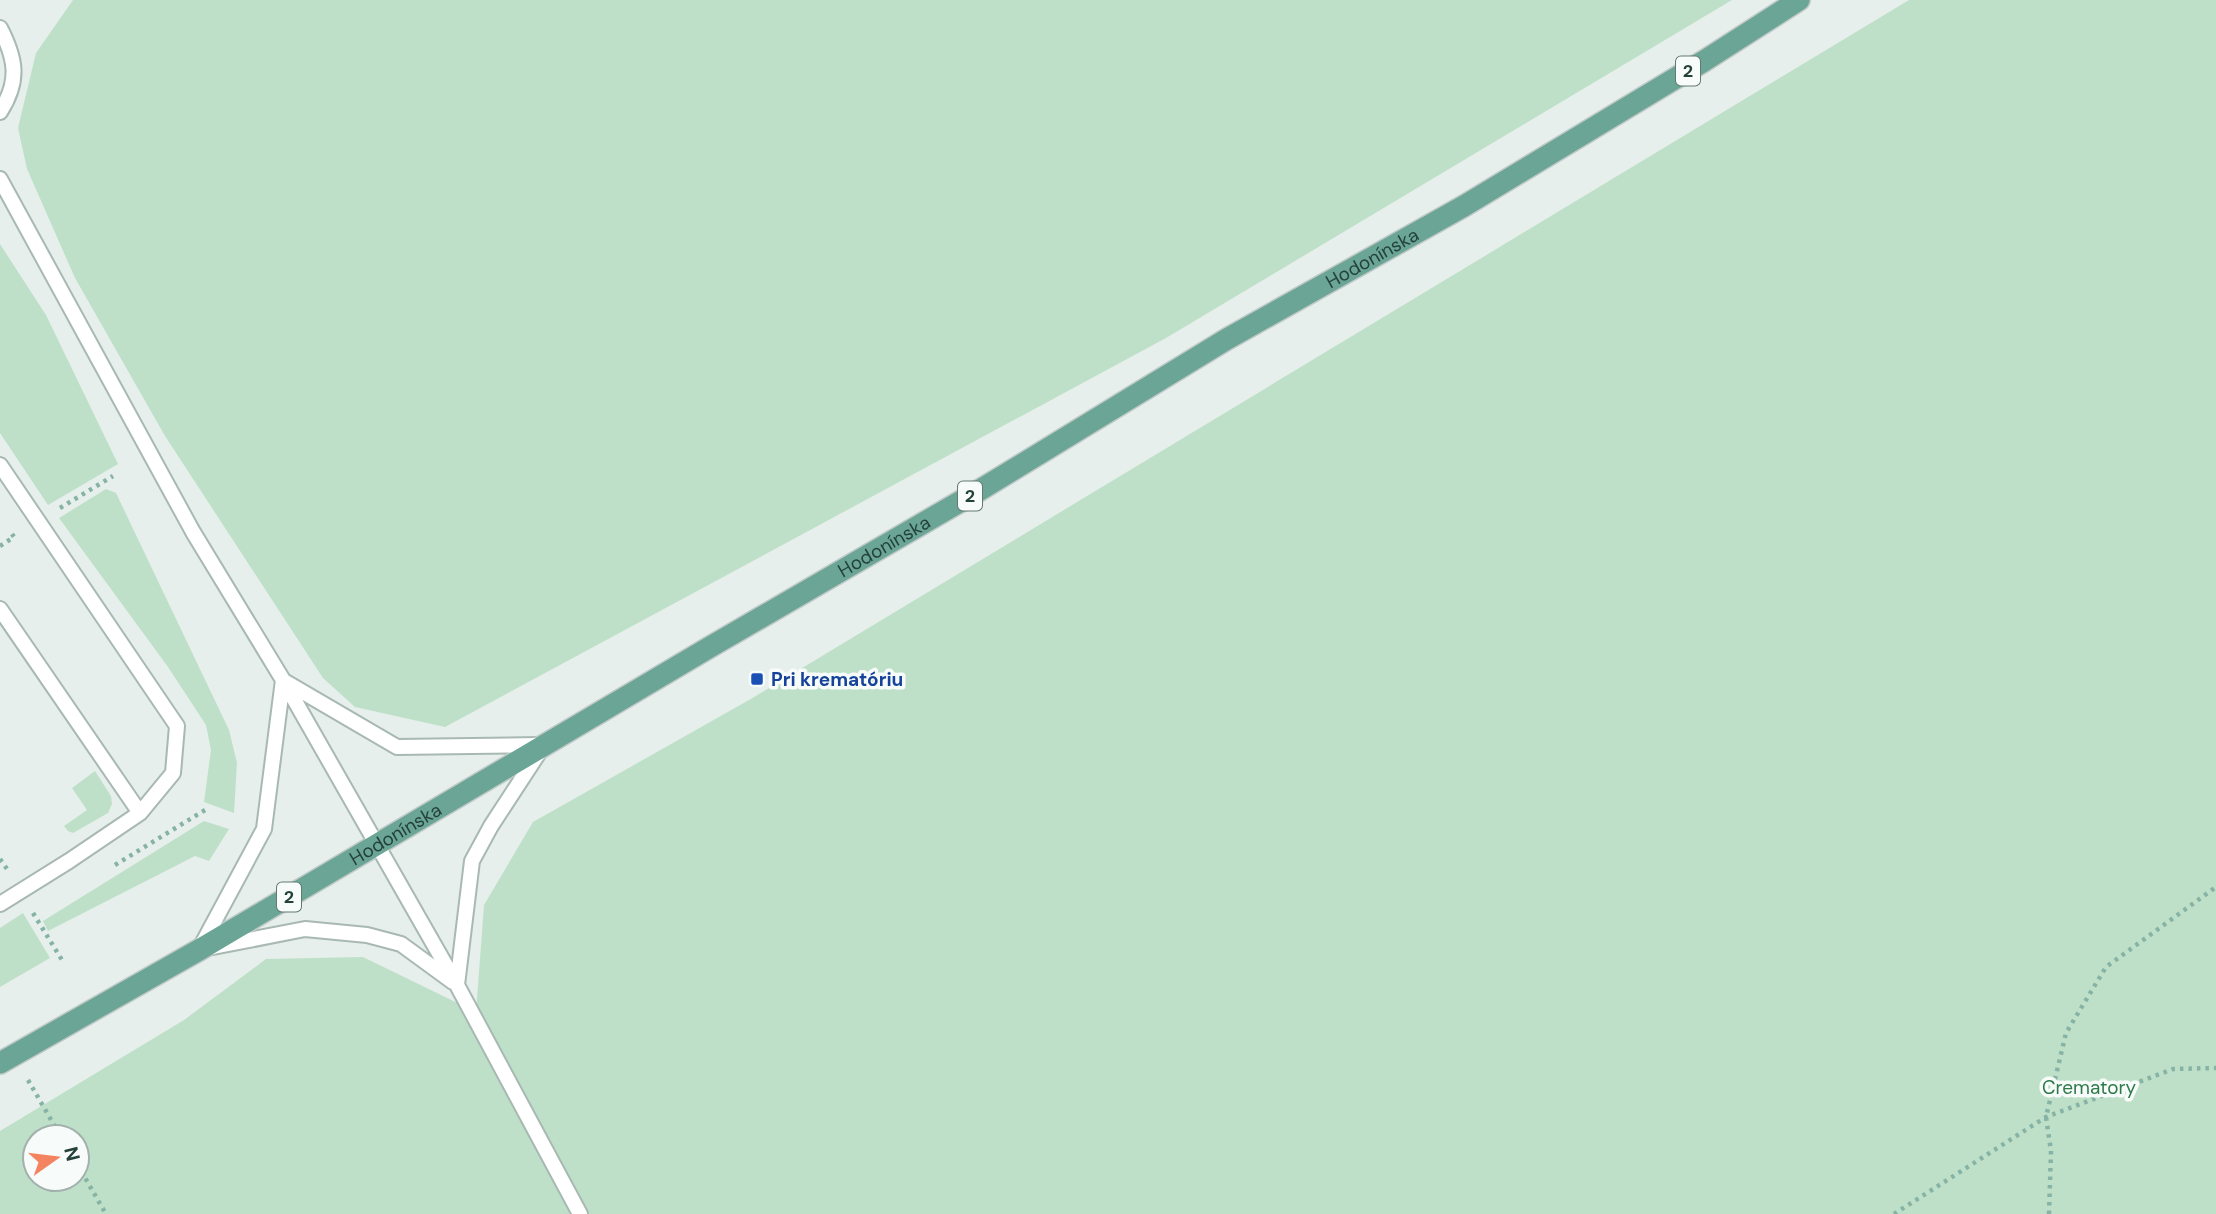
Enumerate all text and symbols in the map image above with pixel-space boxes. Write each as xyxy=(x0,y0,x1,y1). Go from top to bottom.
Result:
road number: 2 xyxy=(1676,56,1700,86)
street label: Hodonínska xyxy=(1321,222,1423,294)
road number: 2 xyxy=(958,482,982,510)
street label: Hodonínska xyxy=(833,509,935,583)
place label: Pri krematóriu xyxy=(771,667,903,692)
marker: Pri krematóriu xyxy=(749,671,765,687)
street label: Hodonínska xyxy=(345,797,446,871)
road number: 2 xyxy=(277,882,301,912)
park label: Crematory xyxy=(2042,1075,2136,1100)
north arrow xyxy=(21,1123,91,1193)
text: N xyxy=(58,1144,86,1164)

